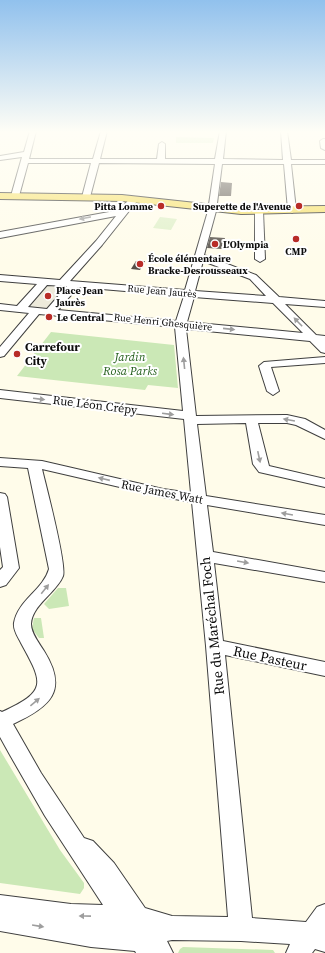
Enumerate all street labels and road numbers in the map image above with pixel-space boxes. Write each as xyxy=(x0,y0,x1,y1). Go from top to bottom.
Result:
street label: Rue Jean Jaurès xyxy=(127,281,197,301)
street label: Rue Henri Ghesquière xyxy=(113,310,213,334)
street label: Rue Léon Crépy xyxy=(52,392,139,418)
street label: Rue James Watt xyxy=(120,476,204,508)
street label: Rue du Maréchal Foch xyxy=(195,556,229,696)
street label: Rue Pasteur xyxy=(231,640,309,676)

